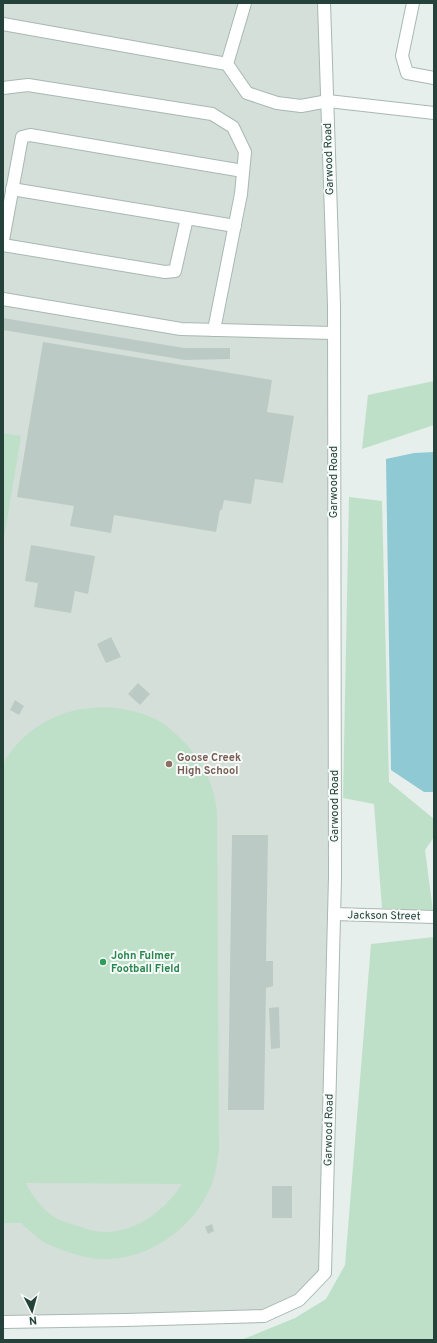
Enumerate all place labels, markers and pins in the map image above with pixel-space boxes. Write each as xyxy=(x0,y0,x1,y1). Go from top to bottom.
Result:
place label: Goose Creek High School xyxy=(177,751,241,778)
marker: Goose Creek High School xyxy=(164,759,174,769)
place label: John Fulmer Football Field xyxy=(111,949,180,976)
marker: John Fulmer Football Field xyxy=(98,957,108,967)

